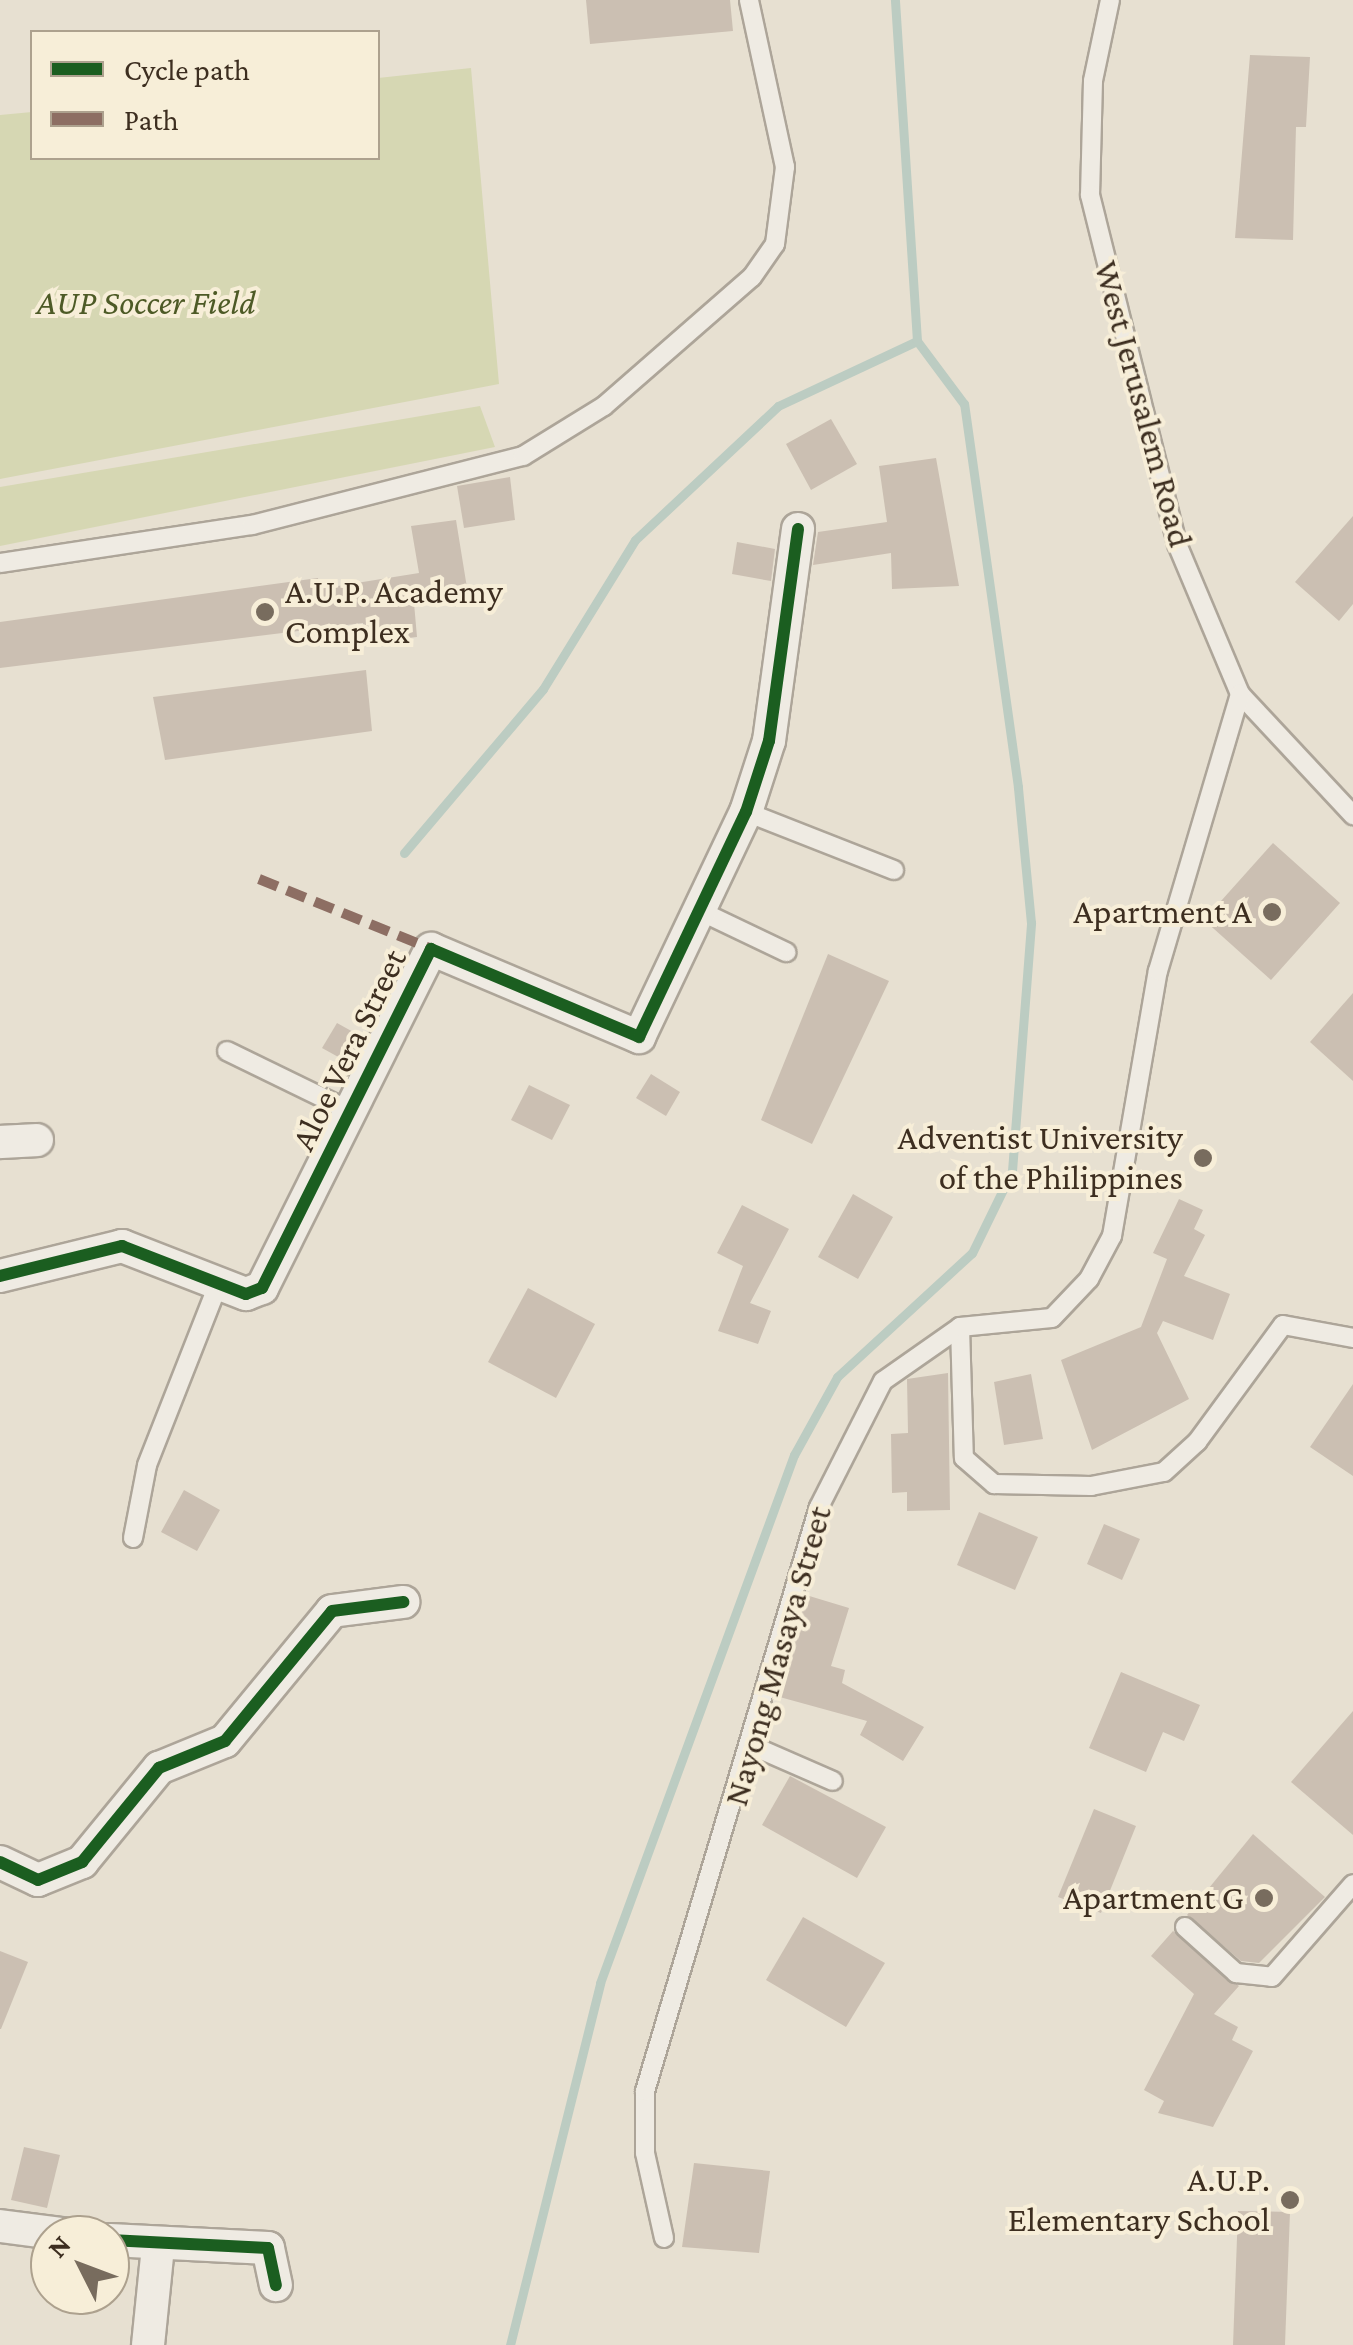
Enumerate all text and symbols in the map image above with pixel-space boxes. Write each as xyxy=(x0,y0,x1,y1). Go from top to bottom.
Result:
legend xyxy=(30,30,380,160)
text: Cycle path xyxy=(124,53,250,86)
text: Path xyxy=(124,103,179,136)
street label: West Jerusalem Road xyxy=(1085,256,1201,552)
park label: AUP Soccer Field xyxy=(36,282,256,324)
place label: A.U.P. Academy Complex xyxy=(285,571,503,653)
marker: A.U.P. Academy Complex xyxy=(254,601,276,623)
place label: Apartment A xyxy=(1073,891,1252,933)
marker: Apartment A xyxy=(1261,901,1283,923)
street label: Aloe Vera Street xyxy=(282,942,416,1158)
place label: Adventist University of the Philippines xyxy=(898,1117,1183,1199)
marker: Adventist University of the Philippines xyxy=(1192,1147,1214,1169)
street label: Nayong Masaya Street xyxy=(715,1501,841,1811)
place label: Apartment G xyxy=(1063,1877,1244,1919)
marker: Apartment G xyxy=(1253,1887,1275,1909)
place label: A.U.P. Elementary School xyxy=(1008,2159,1270,2241)
marker: A.U.P. Elementary School xyxy=(1279,2189,1301,2211)
north arrow xyxy=(30,2215,130,2315)
text: N xyxy=(41,2228,77,2263)

